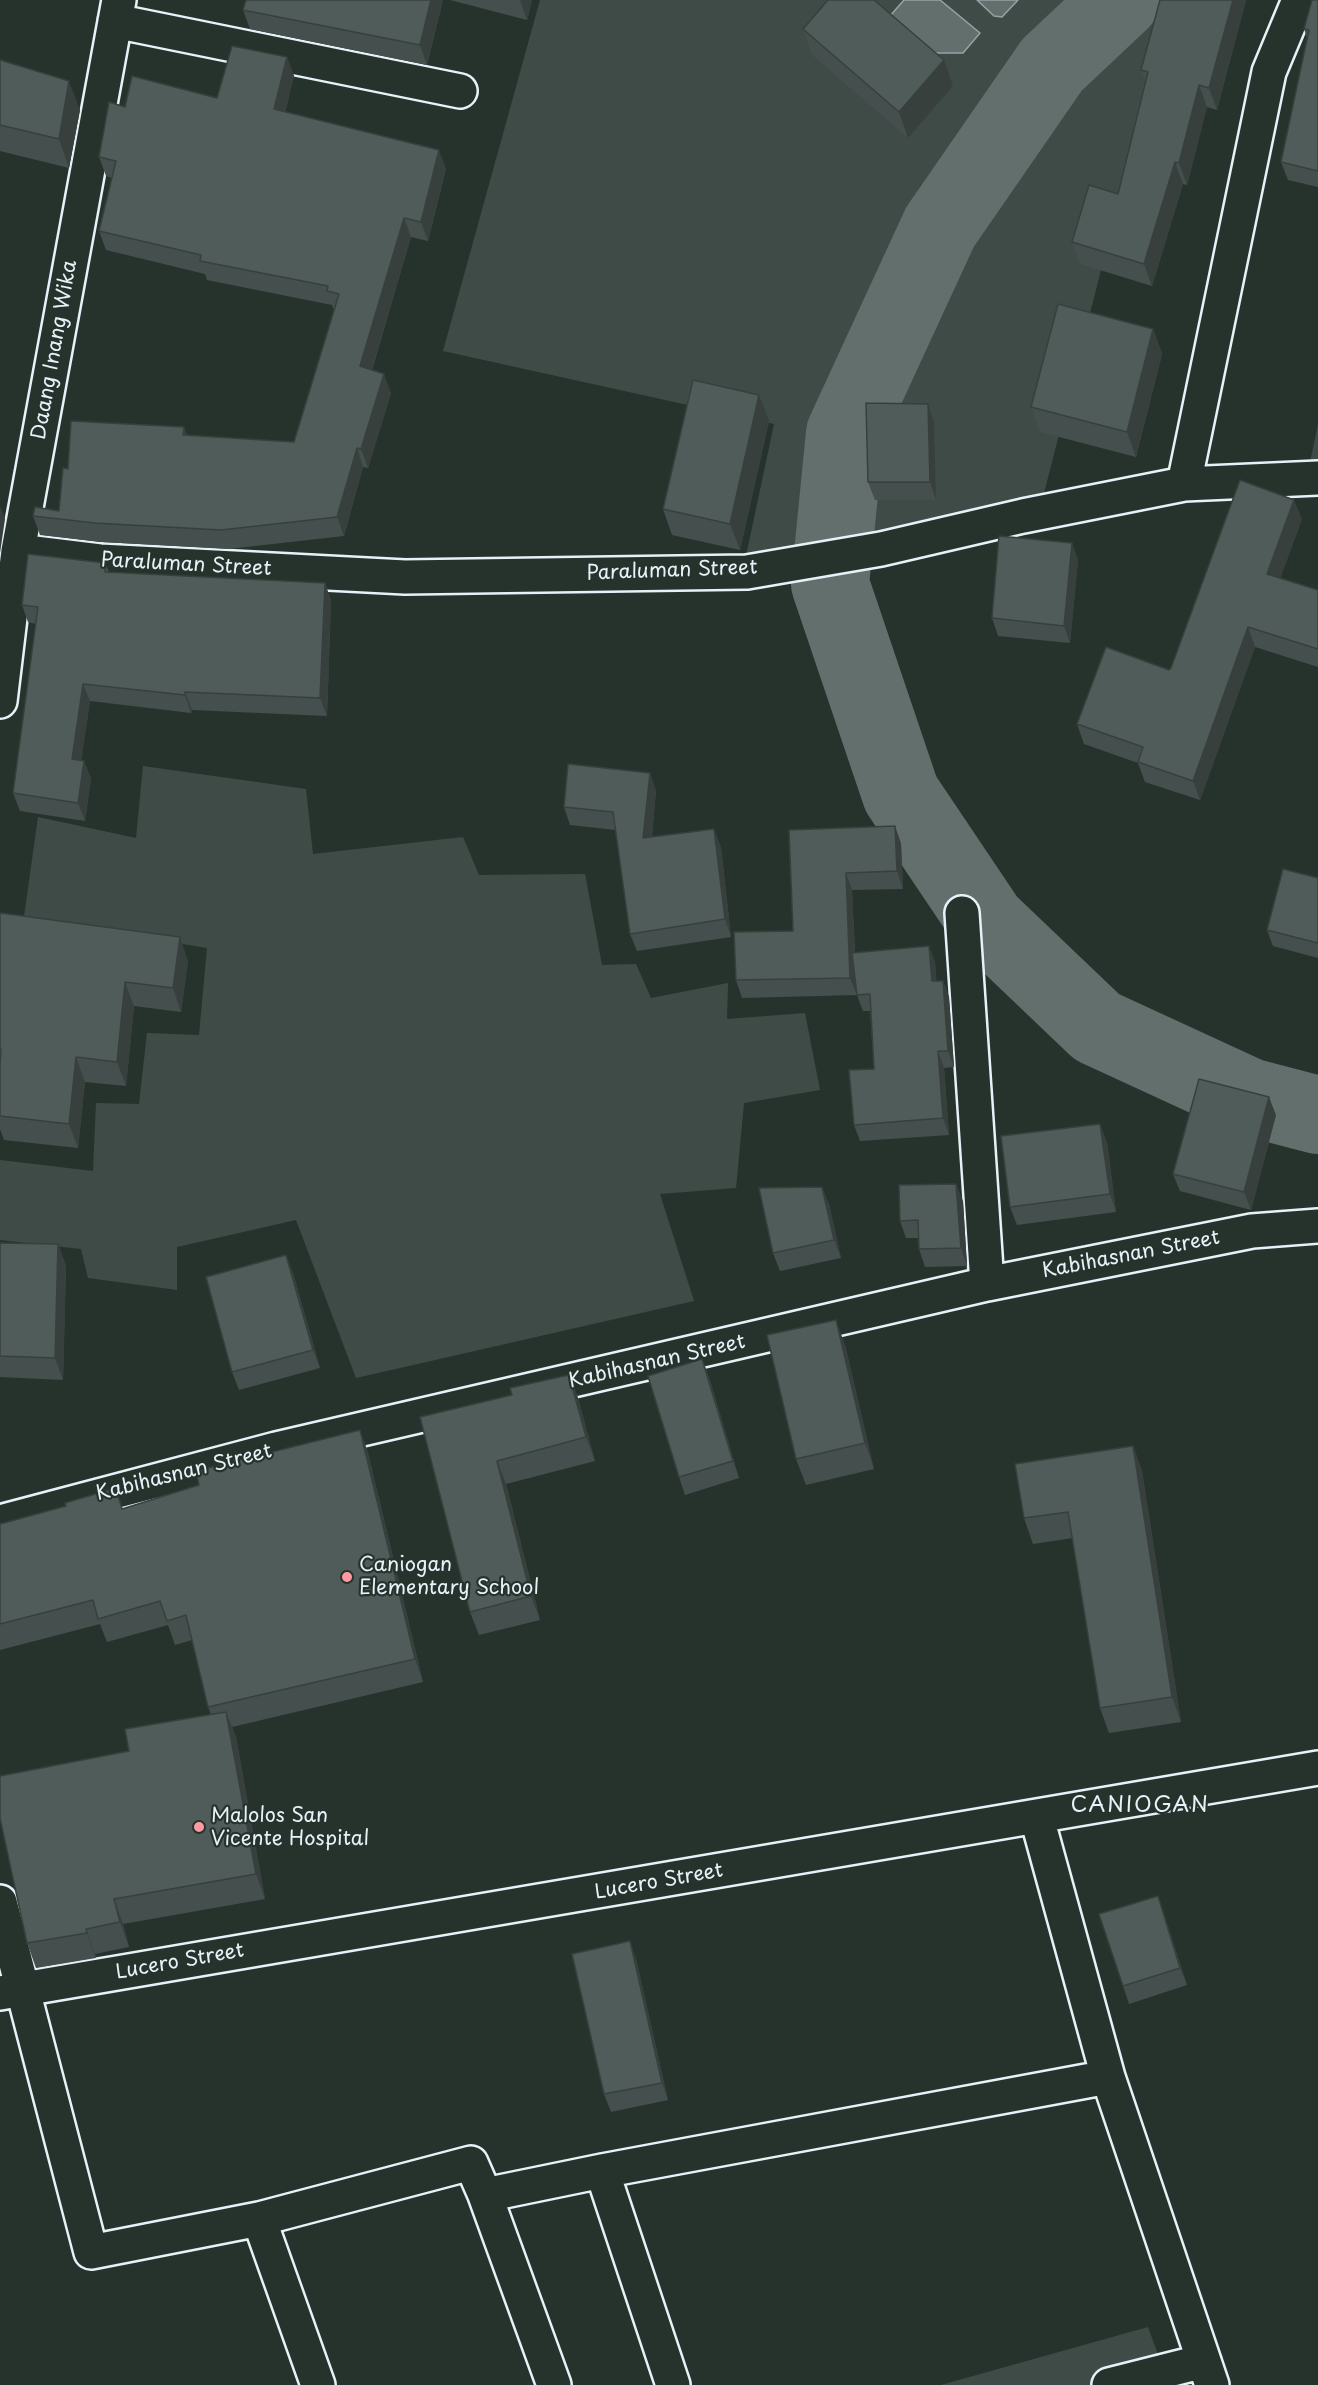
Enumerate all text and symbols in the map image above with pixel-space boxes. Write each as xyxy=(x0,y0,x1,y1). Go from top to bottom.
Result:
street label: Daang Inang Wika xyxy=(27,258,83,442)
street label: Paraluman Street xyxy=(100,549,272,581)
street label: Paraluman Street xyxy=(586,556,758,586)
street label: Kabihasnan Street xyxy=(1040,1226,1222,1284)
street label: Kabihasnan Street xyxy=(566,1330,748,1394)
street label: Kabihasnan Street xyxy=(94,1440,274,1506)
place label: Caniogan Elementary School xyxy=(359,1553,539,1600)
marker: Caniogan Elementary School xyxy=(340,1570,354,1584)
district label: CANIOGAN xyxy=(1071,1793,1209,1819)
place label: Malolos San Vicente Hospital xyxy=(211,1804,369,1851)
marker: Malolos San Vicente Hospital xyxy=(192,1820,206,1834)
street label: Lucero Street xyxy=(593,1859,725,1905)
street label: Lucero Street xyxy=(114,1939,246,1985)

